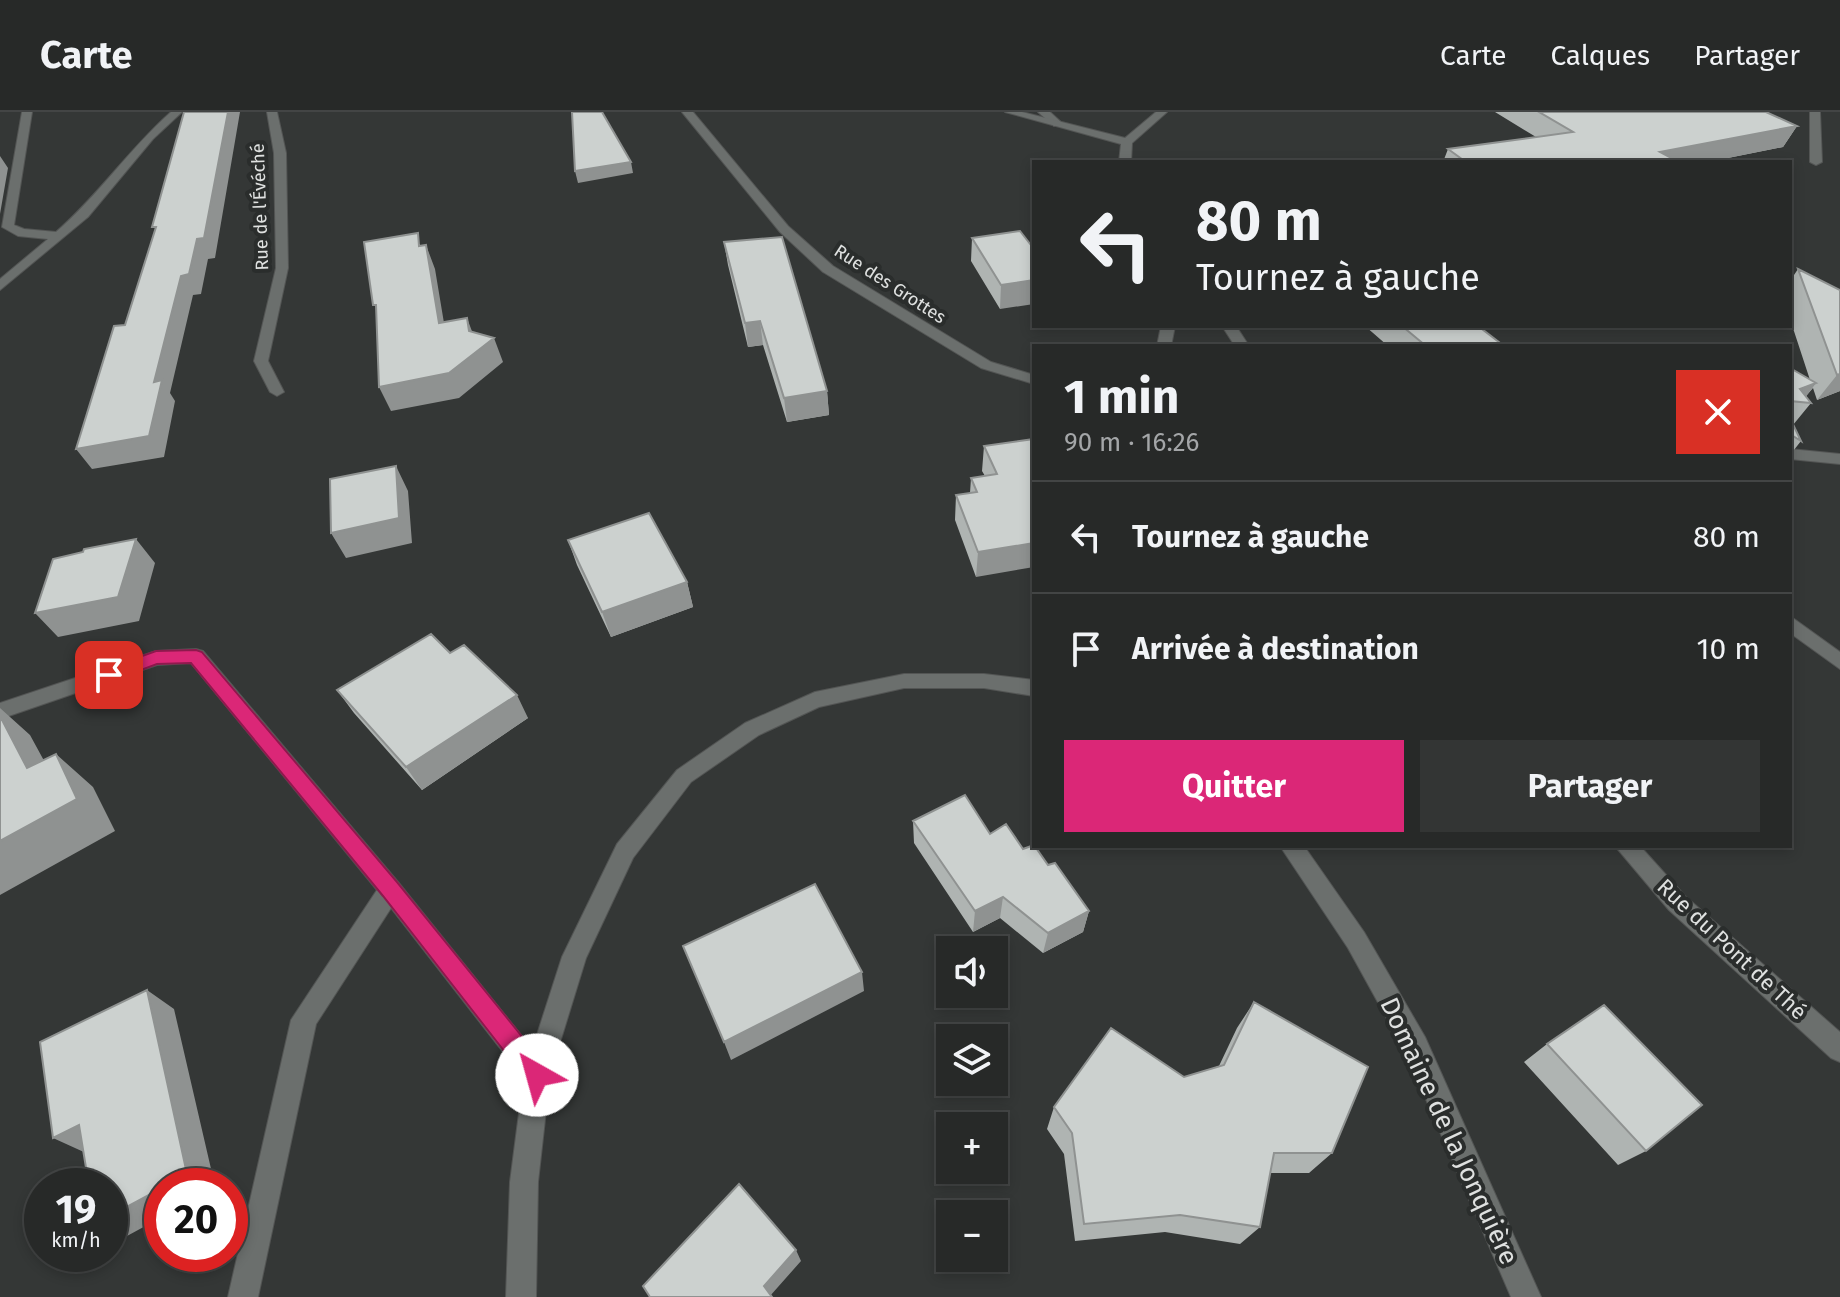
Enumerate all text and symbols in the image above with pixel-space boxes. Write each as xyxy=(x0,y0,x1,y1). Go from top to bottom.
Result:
text: Carte xyxy=(40,32,133,78)
text: Carte xyxy=(1440,39,1506,72)
text: Calques xyxy=(1550,39,1650,72)
text: Partager xyxy=(1694,39,1800,72)
street label: Rue de l'Évéché xyxy=(246,143,273,271)
text: 80 m xyxy=(1196,188,1322,255)
icon: left xyxy=(1064,192,1168,296)
street label: Rue des Grottes xyxy=(830,240,950,328)
text: Tournez à gauche xyxy=(1196,256,1480,300)
text: 1 min xyxy=(1064,368,1179,426)
button: close xyxy=(1676,370,1760,454)
text: 90 m · 16:26 xyxy=(1064,427,1199,458)
icon: left xyxy=(1064,515,1108,559)
text: Tournez à gauche xyxy=(1132,519,1369,555)
text: 80 m xyxy=(1693,519,1760,555)
icon: arrive xyxy=(1064,627,1108,671)
text: Arrivée à destination xyxy=(1132,631,1419,667)
text: 10 m xyxy=(1697,631,1760,667)
pin xyxy=(75,641,143,709)
icon: arrive xyxy=(87,653,131,697)
button: Quitter xyxy=(1064,740,1404,832)
button: Partager xyxy=(1420,740,1760,832)
street label: Rue du Pont de Thé xyxy=(1652,873,1812,1025)
map controls xyxy=(936,936,1008,1272)
button: sound xyxy=(936,936,1008,1008)
street label: Domaine de la Jonquière xyxy=(1373,993,1525,1269)
button: layers xyxy=(936,1024,1008,1096)
position arrow xyxy=(495,1033,579,1117)
button: + xyxy=(936,1112,1008,1184)
speed limit sign: 20 xyxy=(144,1168,248,1272)
text: 19 xyxy=(56,1186,96,1234)
button: − xyxy=(936,1200,1008,1272)
text: km/h xyxy=(51,1228,101,1252)

